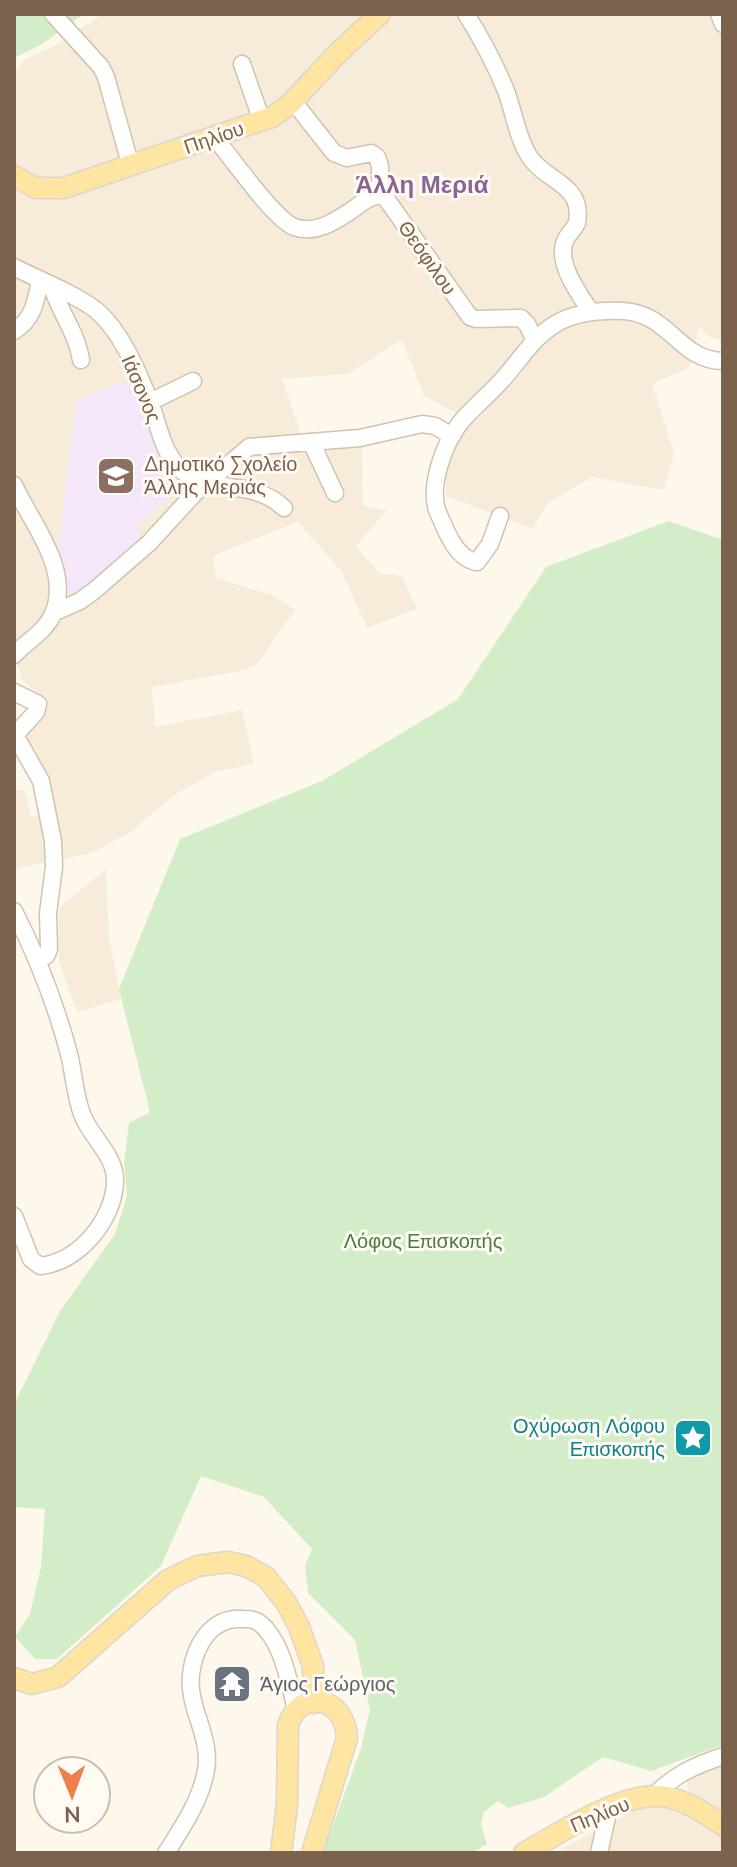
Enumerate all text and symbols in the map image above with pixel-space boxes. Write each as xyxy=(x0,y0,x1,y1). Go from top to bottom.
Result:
street label: Πηλίου xyxy=(180,115,248,161)
district label: Άλλη Μεριά xyxy=(356,169,489,201)
street label: Θεόφιλου xyxy=(392,216,462,300)
street label: Ιάσονος xyxy=(115,351,168,427)
place label: Δημοτικό Σχολείο Άλλης Μεριάς xyxy=(144,451,297,501)
school or university icon: Δημοτικό Σχολείο Άλλης Μεριάς xyxy=(95,455,137,497)
park label: Λόφος Επισκοπής xyxy=(344,1228,503,1255)
place label: Οχύρωση Λόφου Επισκοπής xyxy=(513,1413,665,1463)
place icon: Οχύρωση Λόφου Επισκοπής xyxy=(672,1417,714,1459)
temple icon: Άγιος Γεώργιος xyxy=(211,1663,253,1705)
place label: Άγιος Γεώργιος xyxy=(260,1671,396,1698)
north arrow xyxy=(32,1755,112,1835)
street label: Πηλίου xyxy=(566,1790,634,1840)
text: N xyxy=(64,1799,81,1829)

